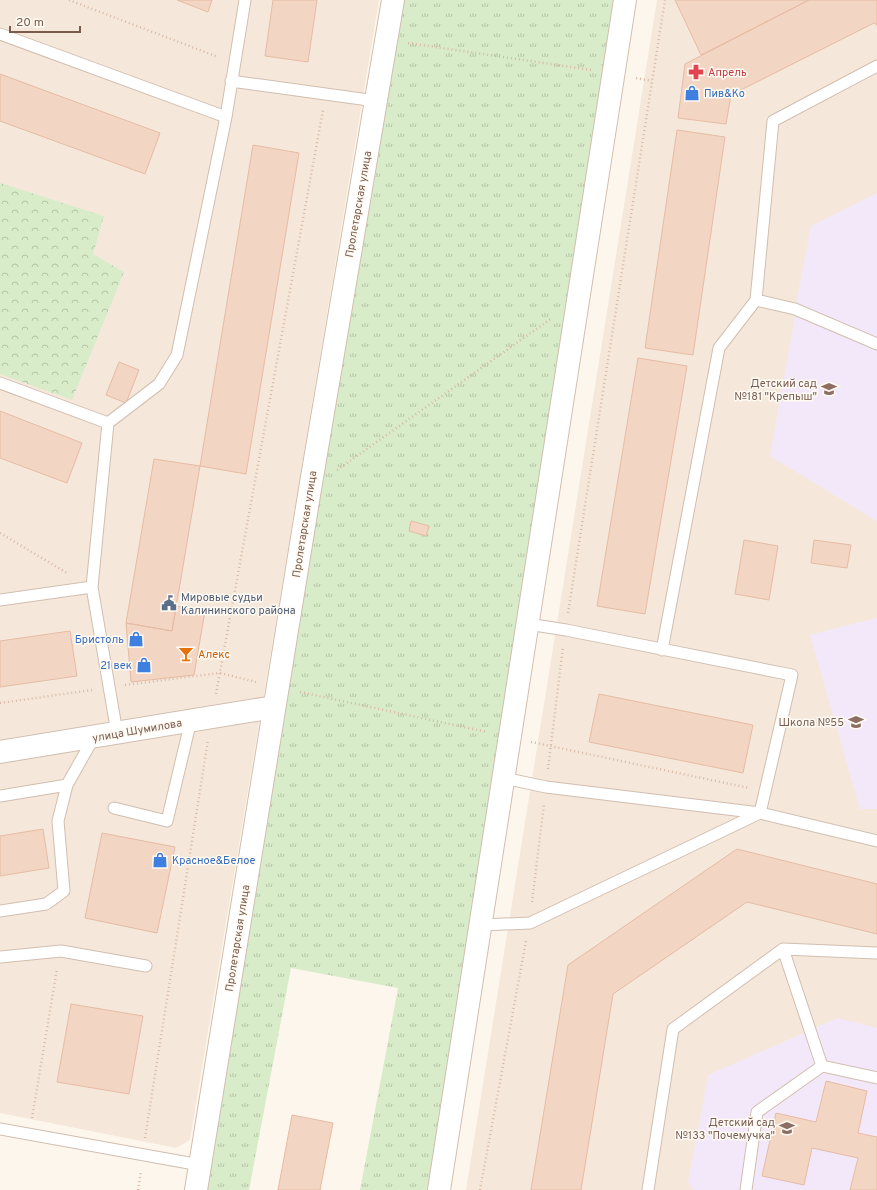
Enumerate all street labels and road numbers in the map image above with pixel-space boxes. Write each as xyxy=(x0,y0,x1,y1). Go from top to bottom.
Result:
street label: Пролетарская улица xyxy=(343,150,375,259)
street label: Пролетарская улица xyxy=(290,470,320,579)
street label: улица Шумилова xyxy=(91,716,183,746)
street label: Пролетарская улица xyxy=(223,884,253,993)

